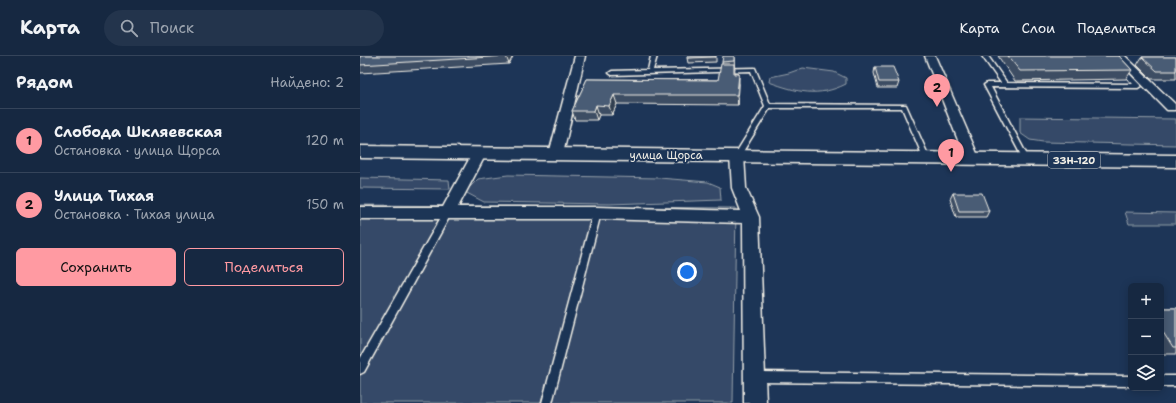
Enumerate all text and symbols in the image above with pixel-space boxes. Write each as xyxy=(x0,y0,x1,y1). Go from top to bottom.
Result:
search box xyxy=(104,10,384,46)
text: Карта xyxy=(20,15,80,40)
icon: search xyxy=(118,17,140,39)
text: Поиск xyxy=(150,18,194,38)
text: Карта xyxy=(959,19,1000,37)
text: Слои xyxy=(1022,19,1055,37)
text: Поделиться xyxy=(1077,19,1156,37)
text: Рядом xyxy=(16,71,73,93)
text: Найдено: 2 xyxy=(270,74,344,91)
pin: 2 xyxy=(924,74,950,107)
text: Слобода Шкляевская xyxy=(54,122,222,142)
text: 1 xyxy=(26,132,32,149)
text: 120 m xyxy=(306,132,344,149)
pin: 1 xyxy=(938,139,964,172)
text: Остановка · улица Щорса xyxy=(54,142,220,159)
street label: улица Щорса xyxy=(630,148,703,163)
road number: 33Н-120 xyxy=(1048,152,1100,168)
text: Улица Тихая xyxy=(54,186,154,206)
text: 2 xyxy=(24,196,34,213)
text: 150 m xyxy=(306,196,344,213)
text: Остановка · Тихая улица xyxy=(54,206,215,223)
button: Сохранить xyxy=(16,248,176,286)
button: Поделиться xyxy=(184,248,344,286)
your location xyxy=(677,262,697,282)
map controls xyxy=(1128,283,1164,391)
button: + xyxy=(1128,283,1164,319)
button: − xyxy=(1128,319,1164,355)
button: layers xyxy=(1128,355,1164,391)

